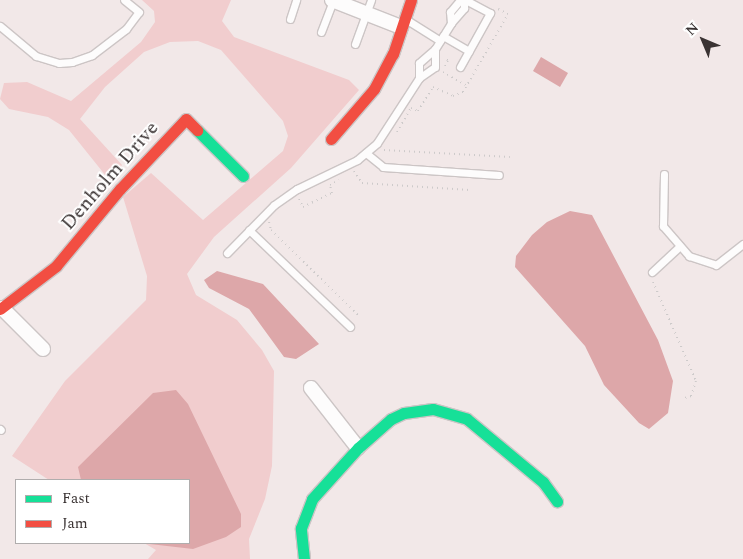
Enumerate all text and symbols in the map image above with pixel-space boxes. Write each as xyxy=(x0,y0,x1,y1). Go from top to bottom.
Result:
north arrow xyxy=(678,15,728,65)
text: N xyxy=(681,18,704,41)
street label: Denholm Drive xyxy=(56,117,164,235)
legend xyxy=(15,479,190,544)
text: Fast xyxy=(62,487,90,510)
text: Jam xyxy=(62,512,88,535)

